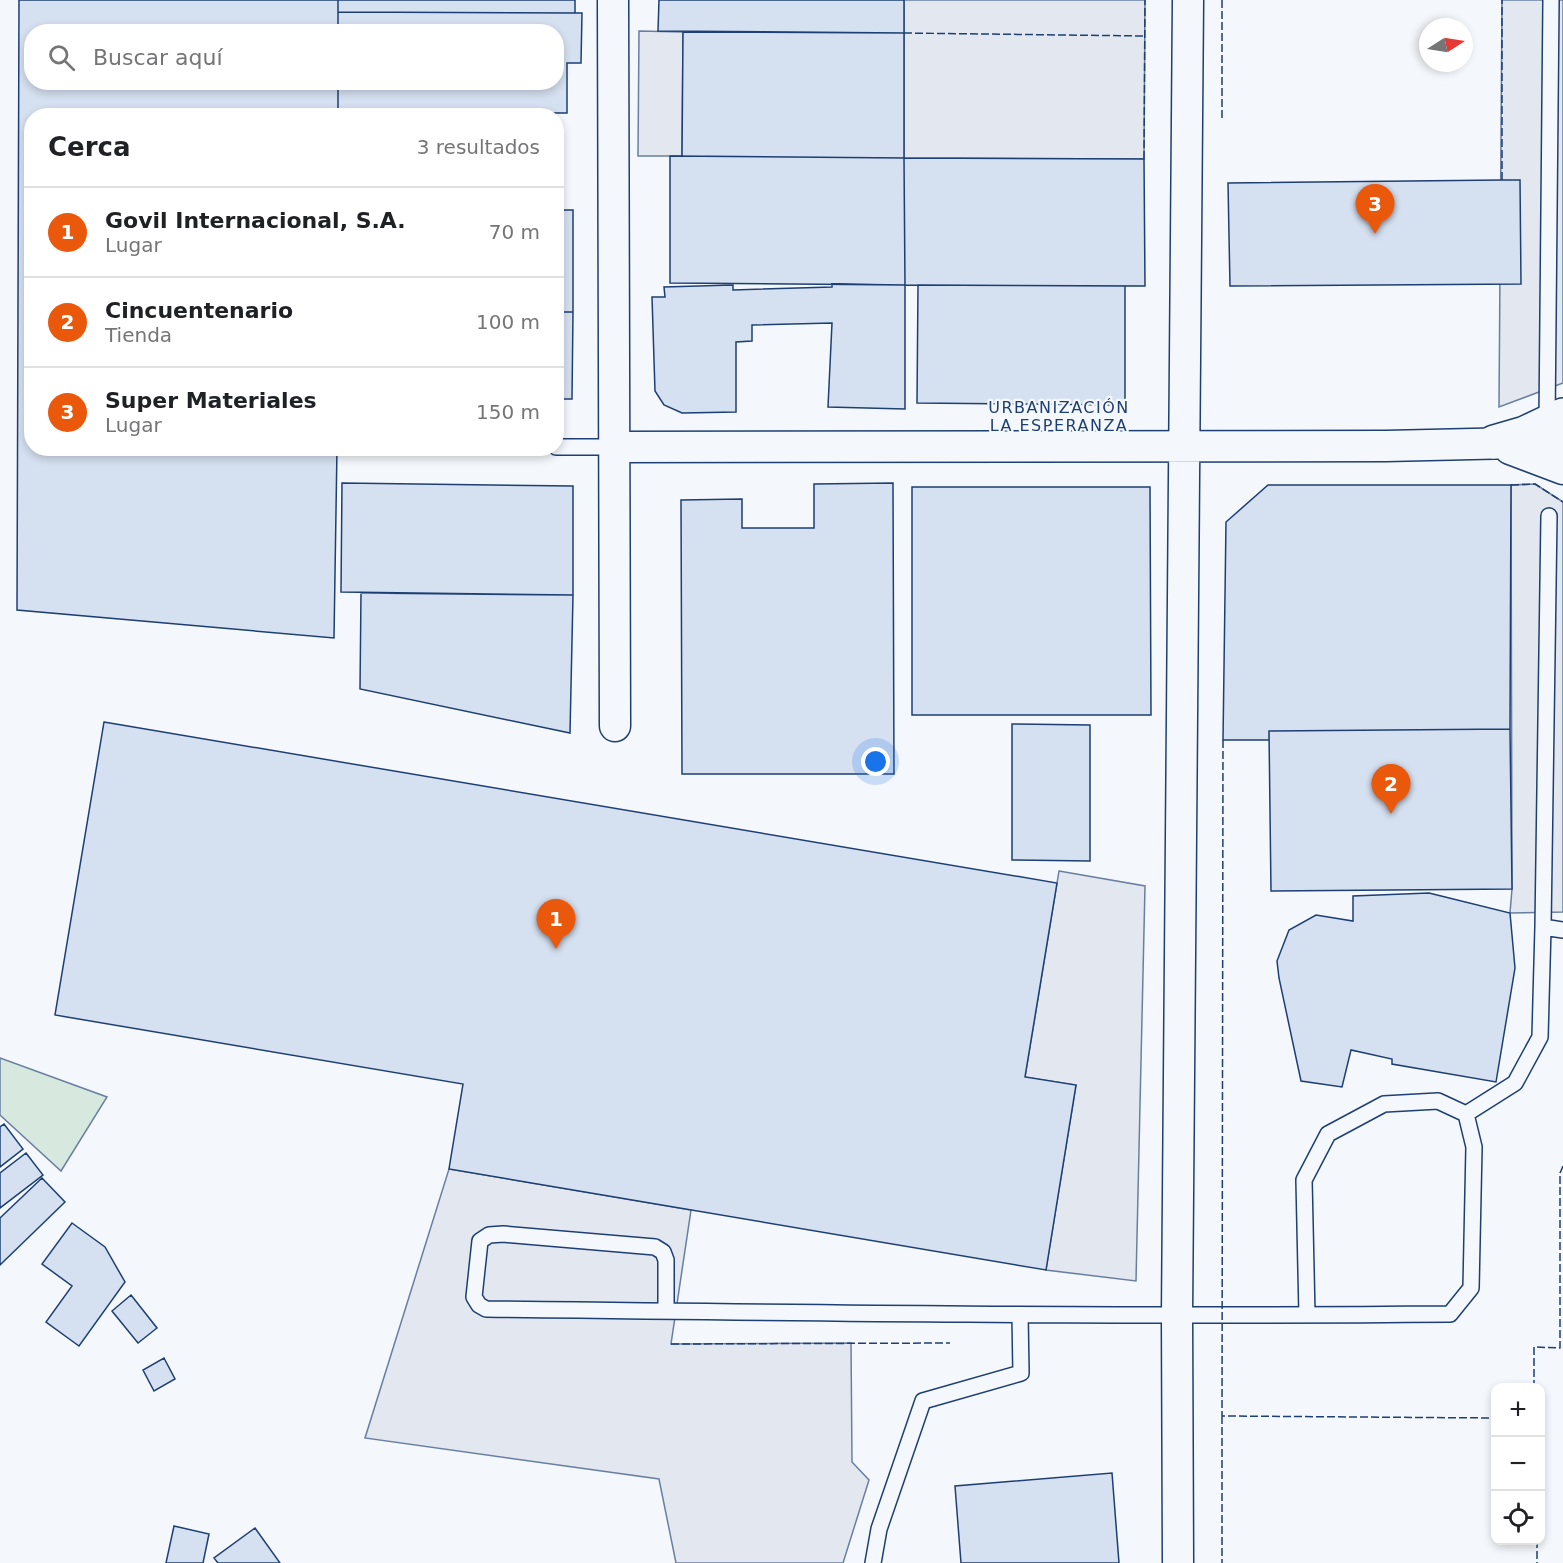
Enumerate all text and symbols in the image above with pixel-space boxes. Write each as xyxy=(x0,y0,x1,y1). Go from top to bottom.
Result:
north arrow xyxy=(1419,18,1473,72)
search box xyxy=(24,24,564,90)
icon: search xyxy=(45,41,78,74)
text: Buscar aquí xyxy=(93,45,223,70)
text: Cerca xyxy=(48,132,131,162)
text: 3 resultados xyxy=(417,135,540,159)
pin: 3 xyxy=(1356,184,1394,234)
text: Govil Internacional, S.A. xyxy=(105,208,406,233)
text: 1 xyxy=(61,220,74,244)
text: 70 m xyxy=(489,220,540,244)
text: Lugar xyxy=(105,233,162,257)
text: Cincuentenario xyxy=(105,298,293,323)
text: 2 xyxy=(61,310,74,334)
text: 100 m xyxy=(476,310,540,334)
text: Tienda xyxy=(105,323,172,347)
text: Super Materiales xyxy=(105,388,317,413)
district label: URBANIZACIÓN LA ESPERANZA xyxy=(988,398,1130,435)
text: 3 xyxy=(61,400,74,424)
text: 150 m xyxy=(476,400,540,424)
text: Lugar xyxy=(105,413,162,437)
your location xyxy=(861,747,890,776)
pin: 2 xyxy=(1372,764,1410,814)
pin: 1 xyxy=(536,900,576,949)
map controls xyxy=(1491,1383,1545,1545)
button: + xyxy=(1491,1383,1545,1437)
button: − xyxy=(1491,1437,1545,1491)
button: locate xyxy=(1491,1491,1545,1545)

